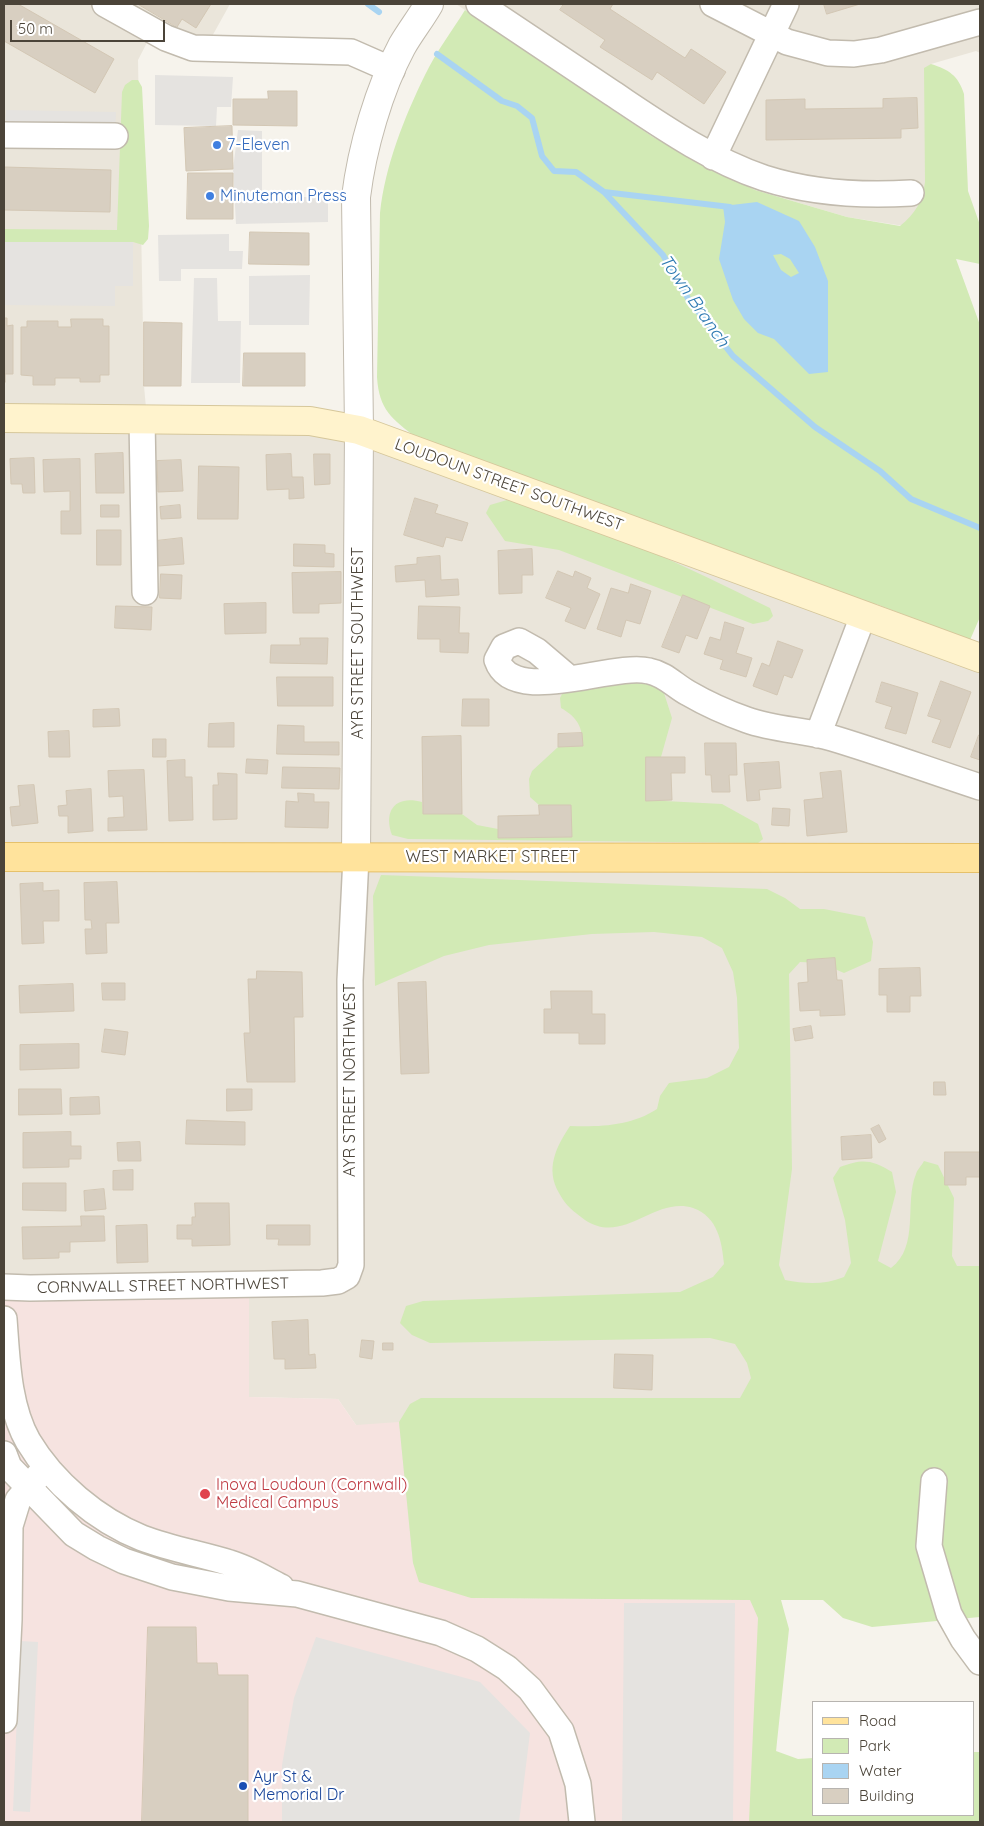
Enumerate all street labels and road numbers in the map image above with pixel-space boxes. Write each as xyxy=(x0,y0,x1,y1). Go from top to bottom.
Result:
street label: LOUDOUN STREET SOUTHWEST xyxy=(392,435,626,535)
street label: AYR STREET SOUTHWEST xyxy=(348,547,368,739)
street label: WEST MARKET STREET xyxy=(405,847,579,867)
street label: AYR STREET NORTHWEST xyxy=(340,983,360,1177)
street label: CORNWALL STREET NORTHWEST xyxy=(37,1274,289,1298)

